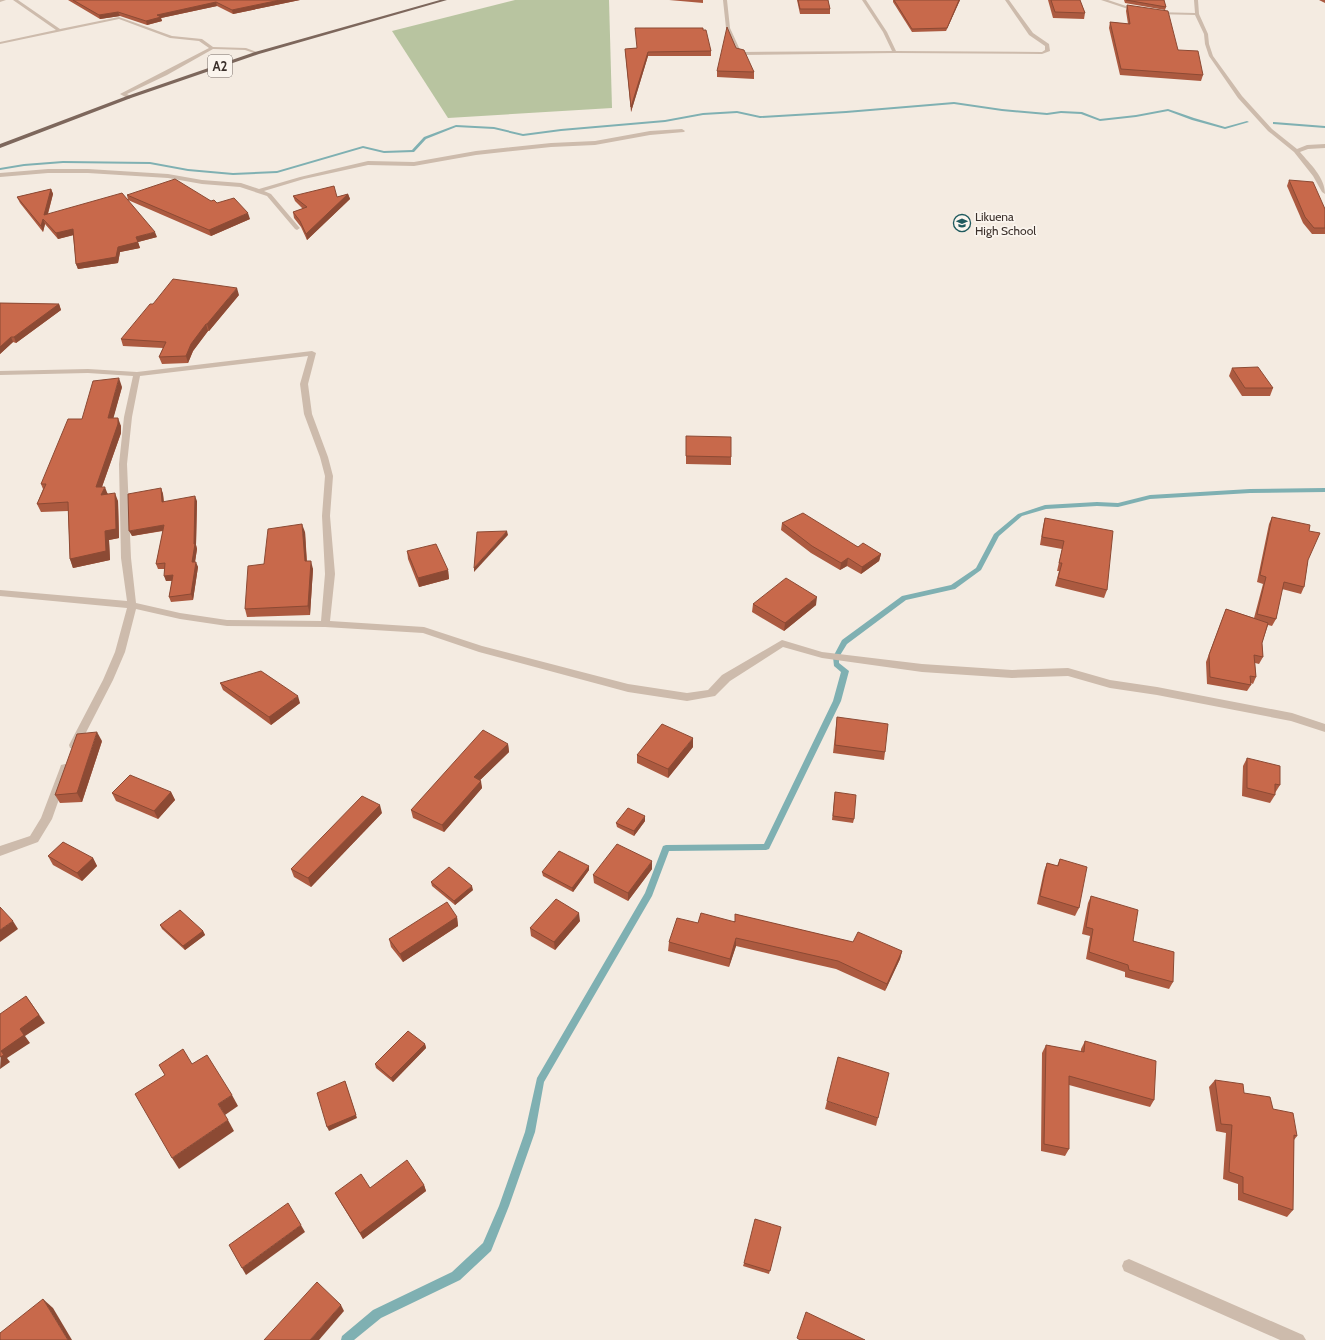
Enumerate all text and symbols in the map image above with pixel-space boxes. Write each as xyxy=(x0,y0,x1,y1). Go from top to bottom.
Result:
road number: A2 xyxy=(208,55,232,77)
place label: Likuena High School xyxy=(975,209,1036,238)
school or university icon: Likuena High School xyxy=(952,213,972,233)

